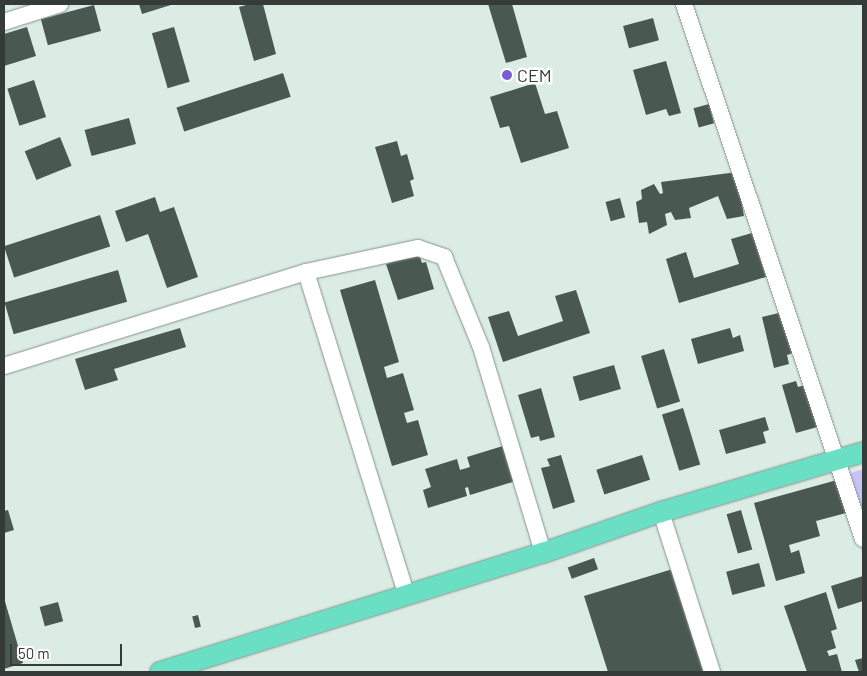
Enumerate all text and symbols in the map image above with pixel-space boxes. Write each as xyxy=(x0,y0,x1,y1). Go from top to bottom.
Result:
place label: CEM xyxy=(517,64,552,86)
marker: CEM xyxy=(501,69,513,81)
scale bar xyxy=(12,634,125,666)
text: 50 m xyxy=(18,644,50,662)

